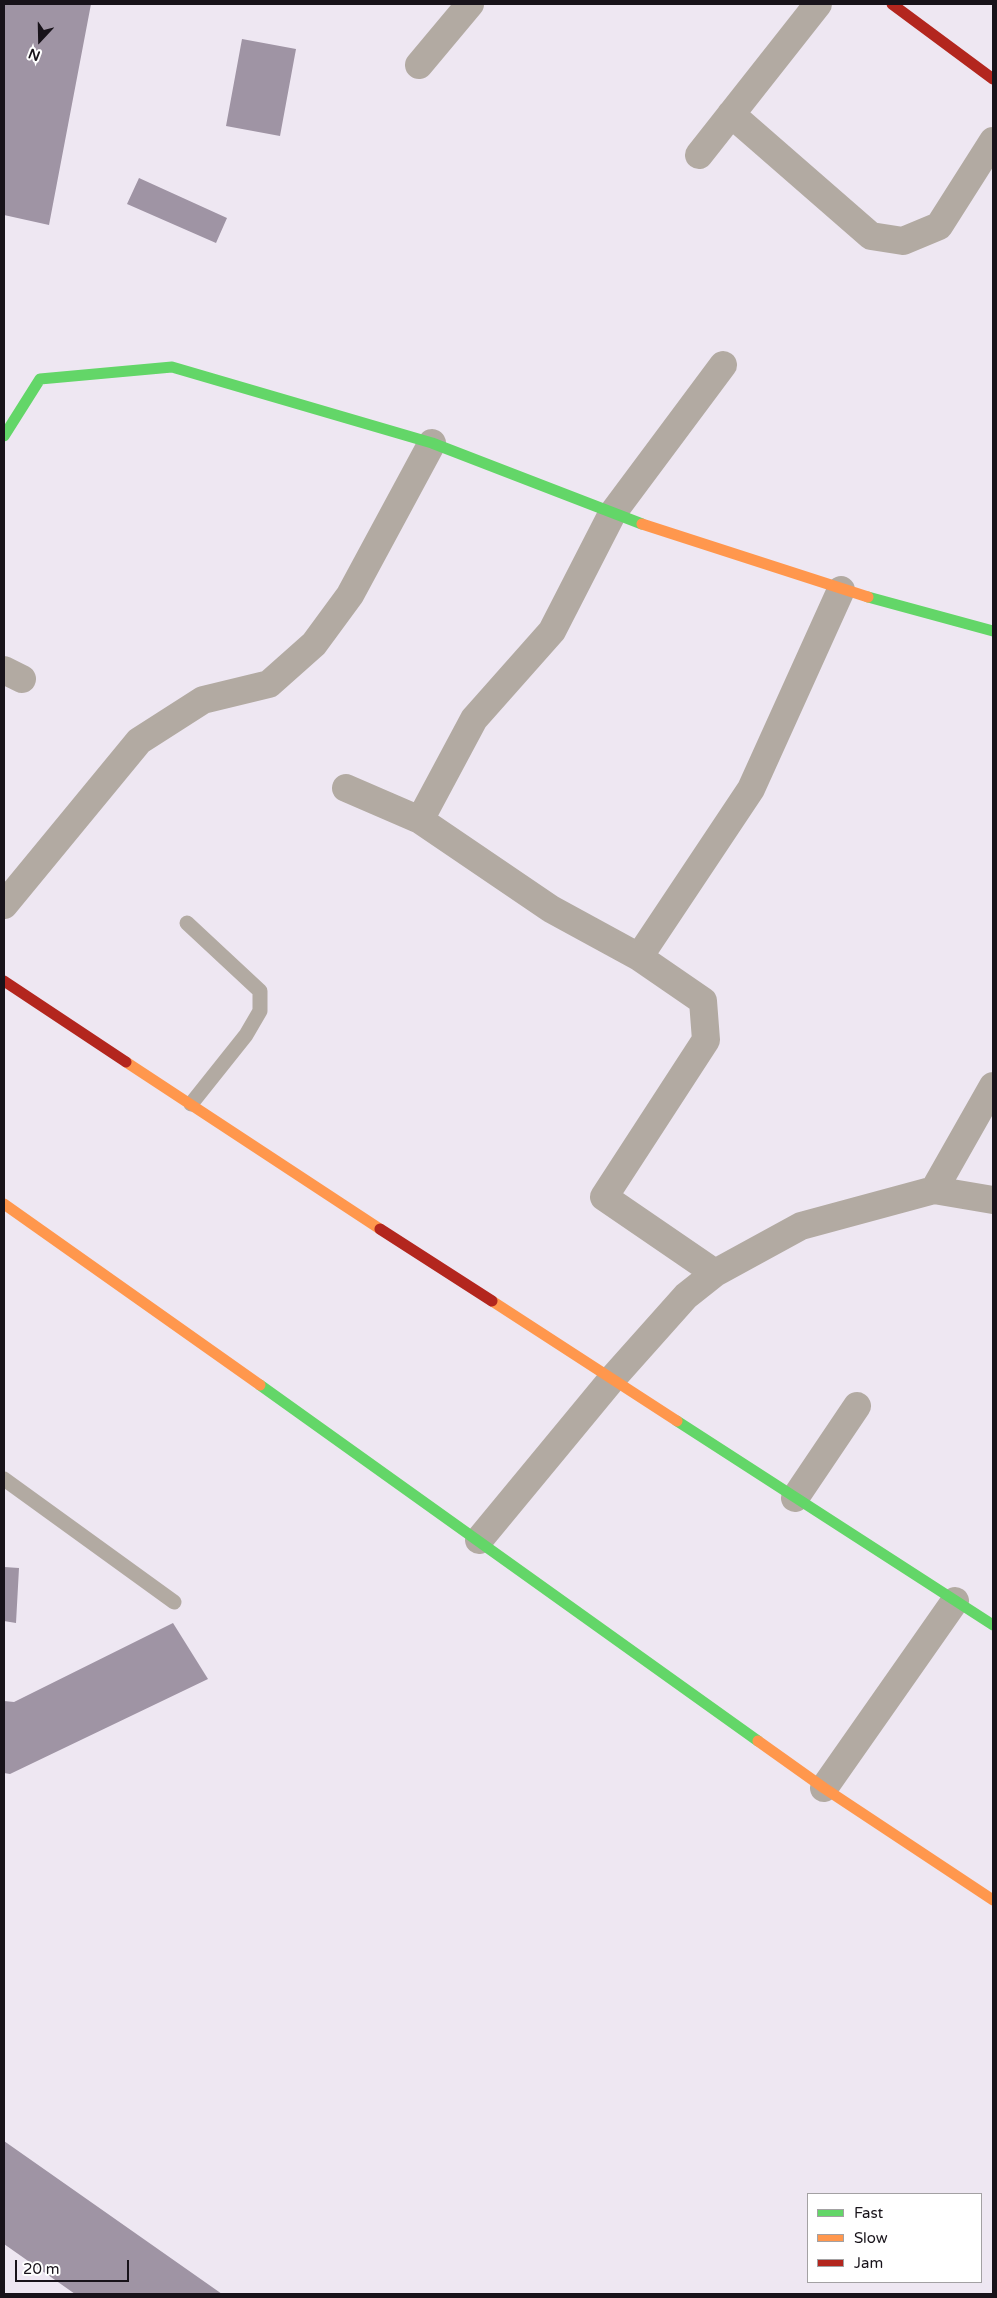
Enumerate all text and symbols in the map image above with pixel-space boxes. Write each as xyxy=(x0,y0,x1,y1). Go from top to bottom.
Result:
north arrow xyxy=(15,15,65,65)
text: N xyxy=(26,45,43,64)
legend xyxy=(807,2193,982,2283)
text: Fast xyxy=(854,2204,883,2222)
text: Slow xyxy=(854,2229,888,2247)
scale bar xyxy=(18,2250,131,2282)
text: Jam xyxy=(854,2254,883,2272)
text: 20 m xyxy=(23,2260,60,2278)

